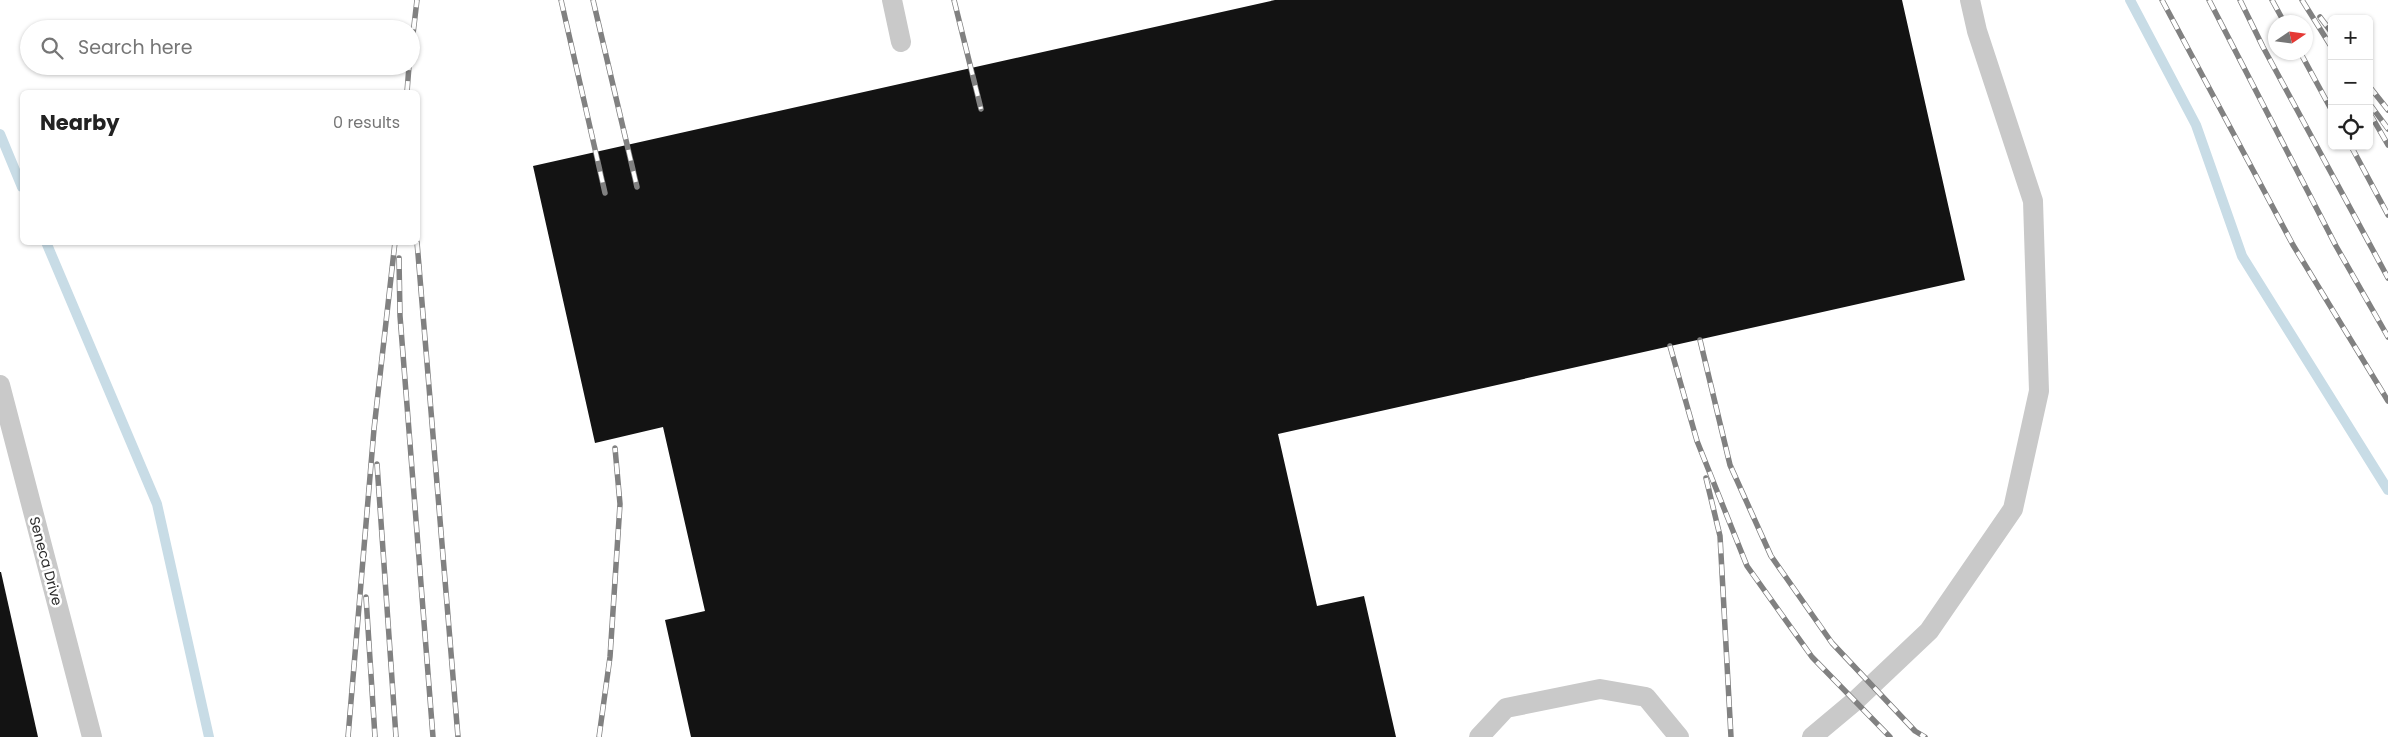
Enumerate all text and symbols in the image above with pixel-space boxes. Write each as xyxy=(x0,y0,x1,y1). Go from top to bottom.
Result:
north arrow xyxy=(2268,15,2313,60)
map controls xyxy=(2328,15,2373,150)
button: + xyxy=(2328,15,2373,60)
search box xyxy=(20,20,420,75)
icon: search xyxy=(38,34,66,62)
text: Search here xyxy=(78,34,192,61)
button: − xyxy=(2328,60,2373,105)
button: locate xyxy=(2328,105,2373,150)
text: Nearby xyxy=(40,108,120,137)
text: 0 results xyxy=(333,111,400,134)
street label: Seneca Drive xyxy=(25,514,68,608)

